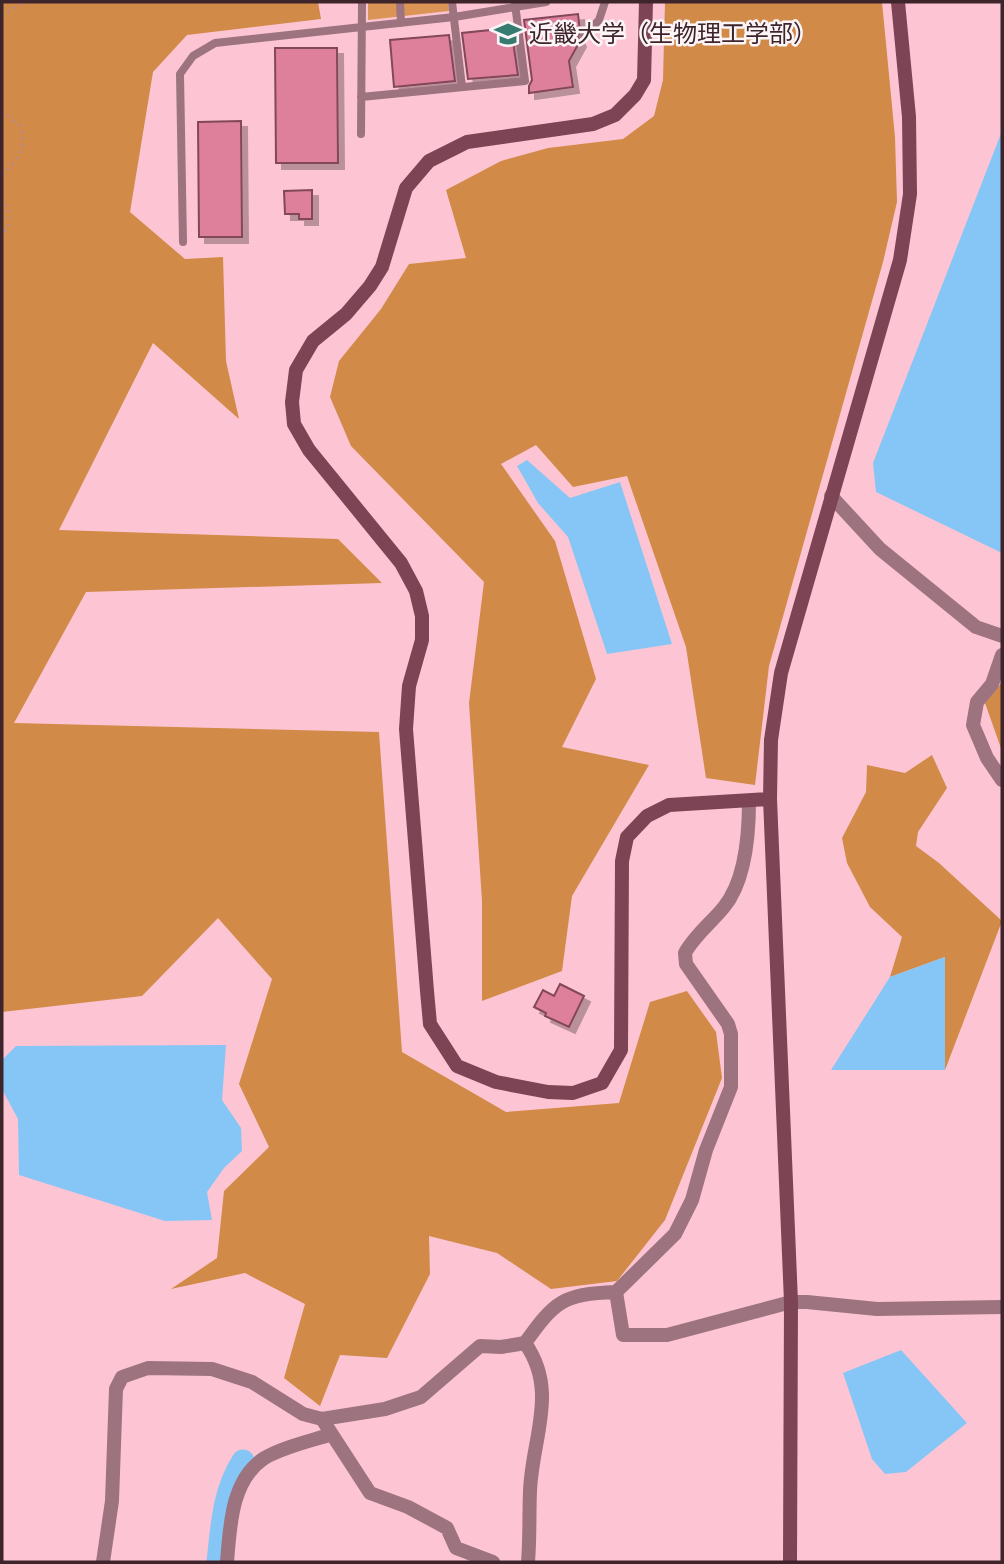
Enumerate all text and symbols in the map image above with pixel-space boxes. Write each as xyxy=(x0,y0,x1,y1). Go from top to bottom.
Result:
school or university icon: 近畿大学（生物理工学部） xyxy=(493,19,523,49)
place label: 近畿大学（生物理工学部） xyxy=(529,20,817,48)

